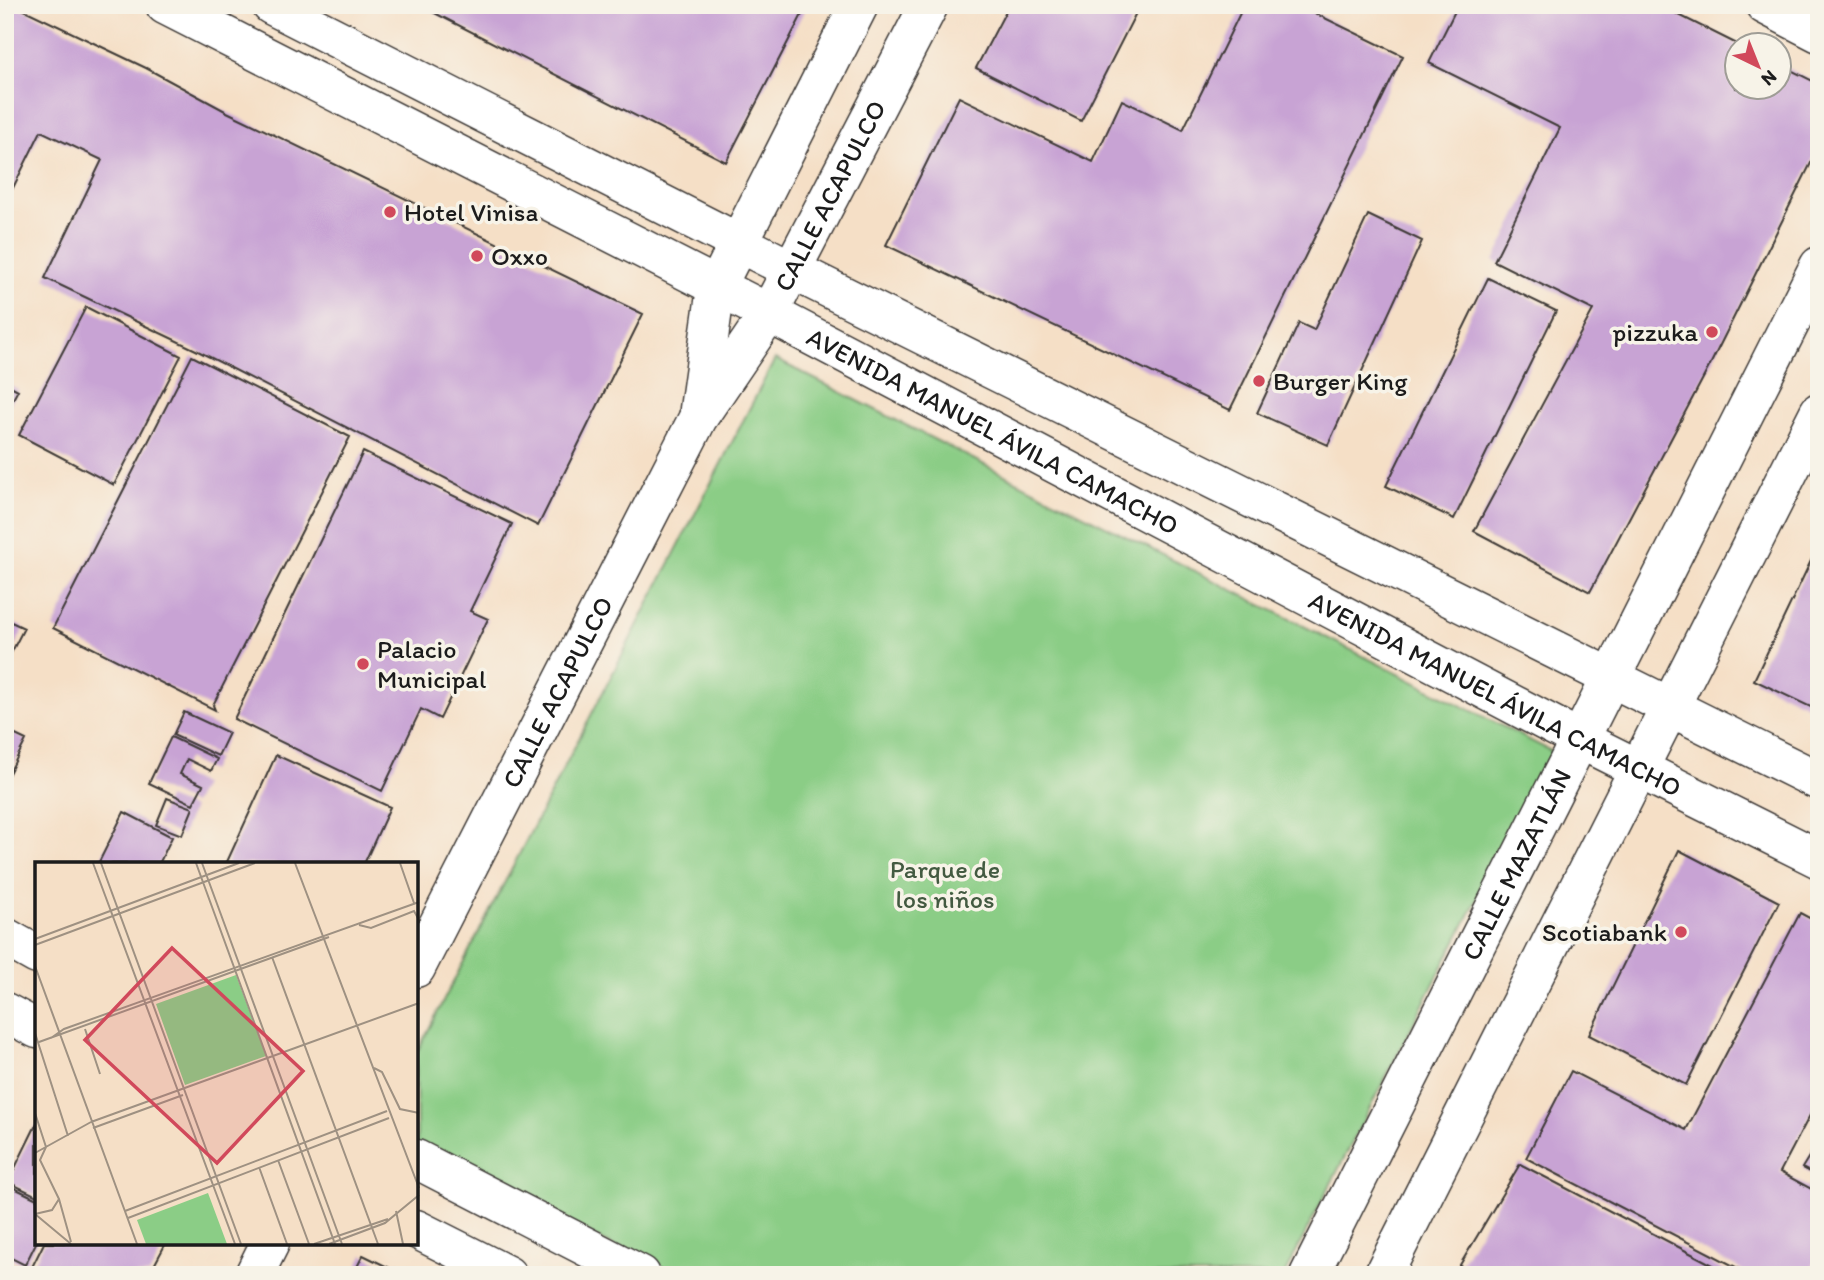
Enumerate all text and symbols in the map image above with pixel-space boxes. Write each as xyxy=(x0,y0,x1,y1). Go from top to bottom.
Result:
north arrow xyxy=(1722,32,1792,102)
text: N xyxy=(1757,65,1782,91)
street label: CALLE ACAPULCO xyxy=(767,95,893,297)
place label: Hotel Vinisa xyxy=(404,196,538,228)
marker: Hotel Vinisa xyxy=(382,204,398,220)
place label: Oxxo xyxy=(491,240,548,272)
marker: Oxxo xyxy=(469,248,485,264)
place label: pizzuka xyxy=(1613,316,1699,348)
street label: AVENIDA MANUEL ÁVILA CAMACHO xyxy=(802,320,1184,542)
marker: pizzuka xyxy=(1704,324,1720,340)
place label: Burger King xyxy=(1273,365,1408,397)
marker: Burger King xyxy=(1251,373,1267,389)
street label: AVENIDA MANUEL ÁVILA CAMACHO xyxy=(1304,584,1687,804)
street label: CALLE ACAPULCO xyxy=(495,591,620,793)
place label: Palacio Municipal xyxy=(377,633,486,695)
marker: Palacio Municipal xyxy=(355,656,371,672)
street label: CALLE MAZATLÁN xyxy=(1455,763,1578,966)
park label: Parque de los niños xyxy=(890,853,1000,915)
inset map xyxy=(35,862,418,1245)
place label: Scotiabank xyxy=(1542,916,1667,948)
marker: Scotiabank xyxy=(1673,924,1689,940)

